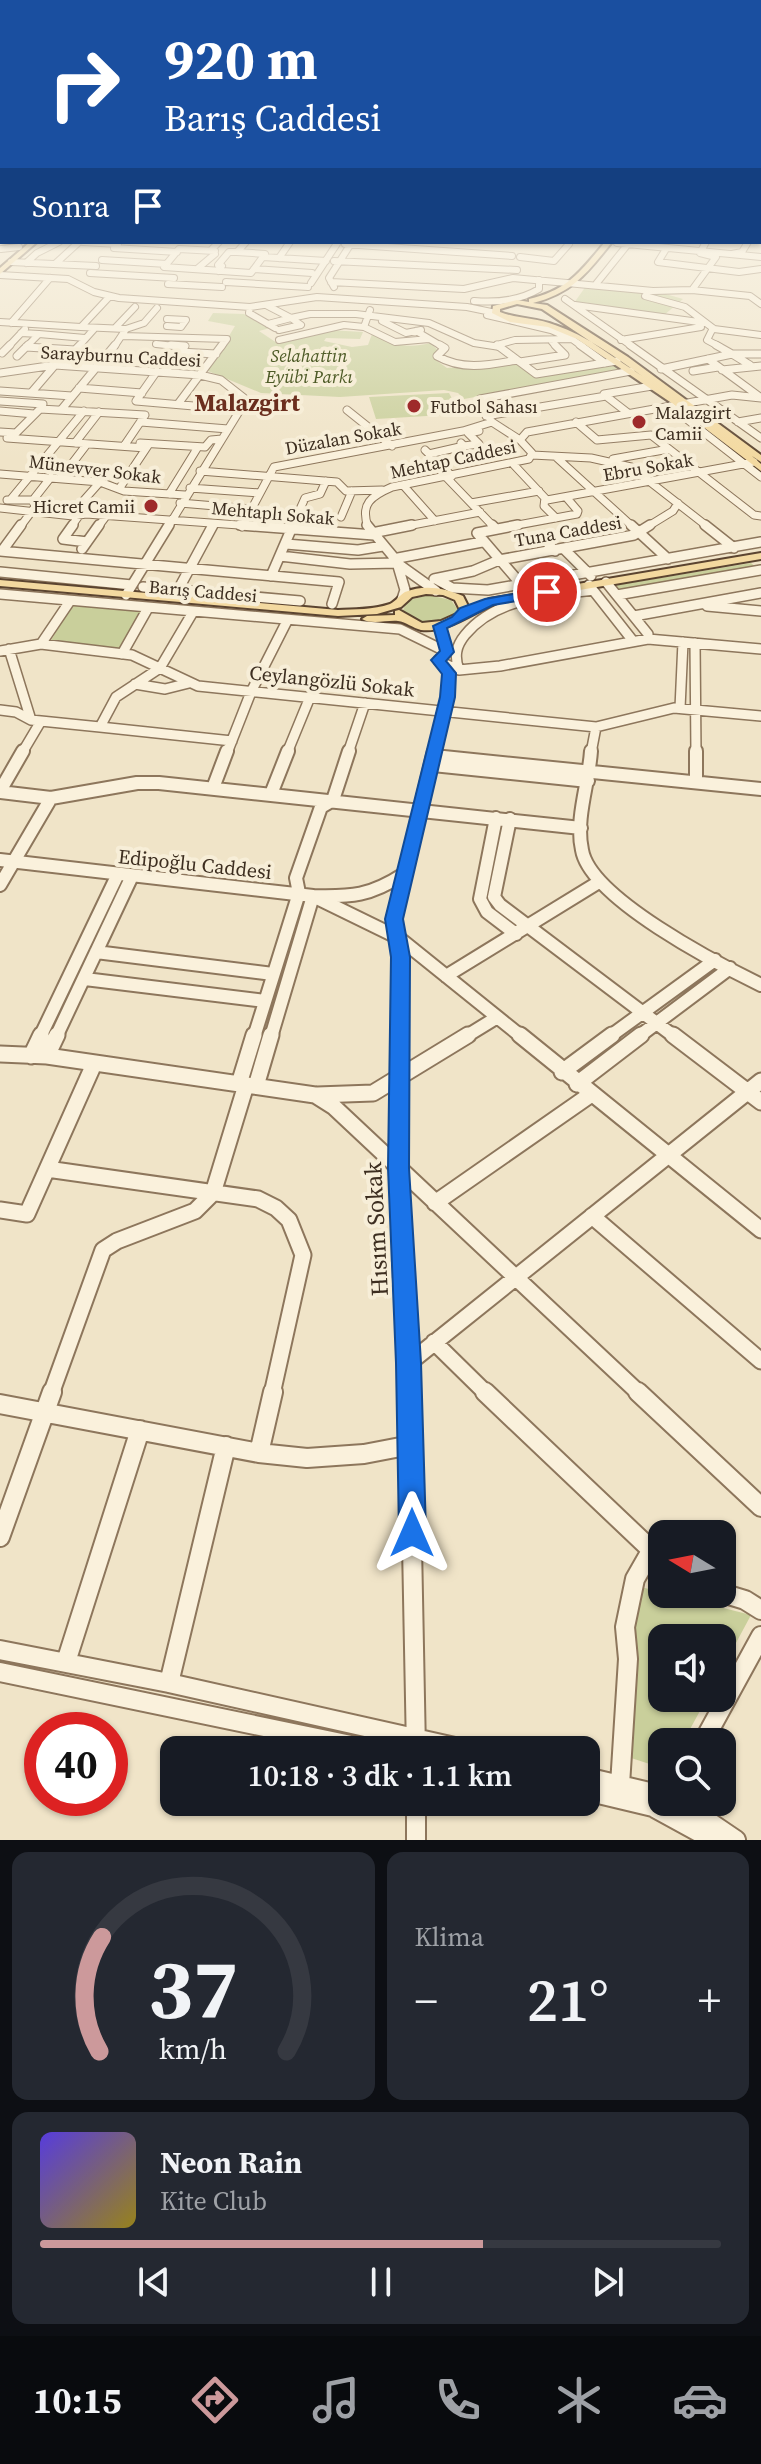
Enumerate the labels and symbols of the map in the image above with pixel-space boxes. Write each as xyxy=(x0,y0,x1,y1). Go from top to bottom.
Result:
street label: Sarayburnu Caddesi xyxy=(40,339,202,373)
park label: Selahattin Eyübi Parkı xyxy=(264,343,353,389)
district label: Malazgirt xyxy=(194,386,300,419)
place label: Futbol Sahası xyxy=(430,394,538,419)
marker: Futbol Sahası xyxy=(405,397,423,415)
place label: Malazgirt Camii xyxy=(655,400,731,446)
marker: Malazgirt Camii xyxy=(630,413,648,431)
street label: Düzalan Sokak xyxy=(283,415,403,461)
street label: Mehtap Caddesi xyxy=(388,433,518,485)
street label: Ebru Sokak xyxy=(601,447,695,487)
street label: Münevver Sokak xyxy=(27,448,163,490)
place label: Hicret Camii xyxy=(33,494,135,519)
street label: Mehtaplı Sokak xyxy=(211,495,336,531)
marker: Hicret Camii xyxy=(142,497,160,515)
street label: Tuna Caddesi xyxy=(512,509,624,553)
pin xyxy=(513,558,581,626)
street label: Barış Caddesi xyxy=(148,574,258,608)
street label: Ceylangözlü Sokak xyxy=(248,658,416,704)
street label: Edipoğlu Caddesi xyxy=(117,842,273,886)
street label: Hısım Sokak xyxy=(356,1160,396,1297)
position arrow xyxy=(370,1491,454,1575)
north arrow xyxy=(648,1520,736,1608)
speed limit sign: 40 xyxy=(24,1712,128,1816)

